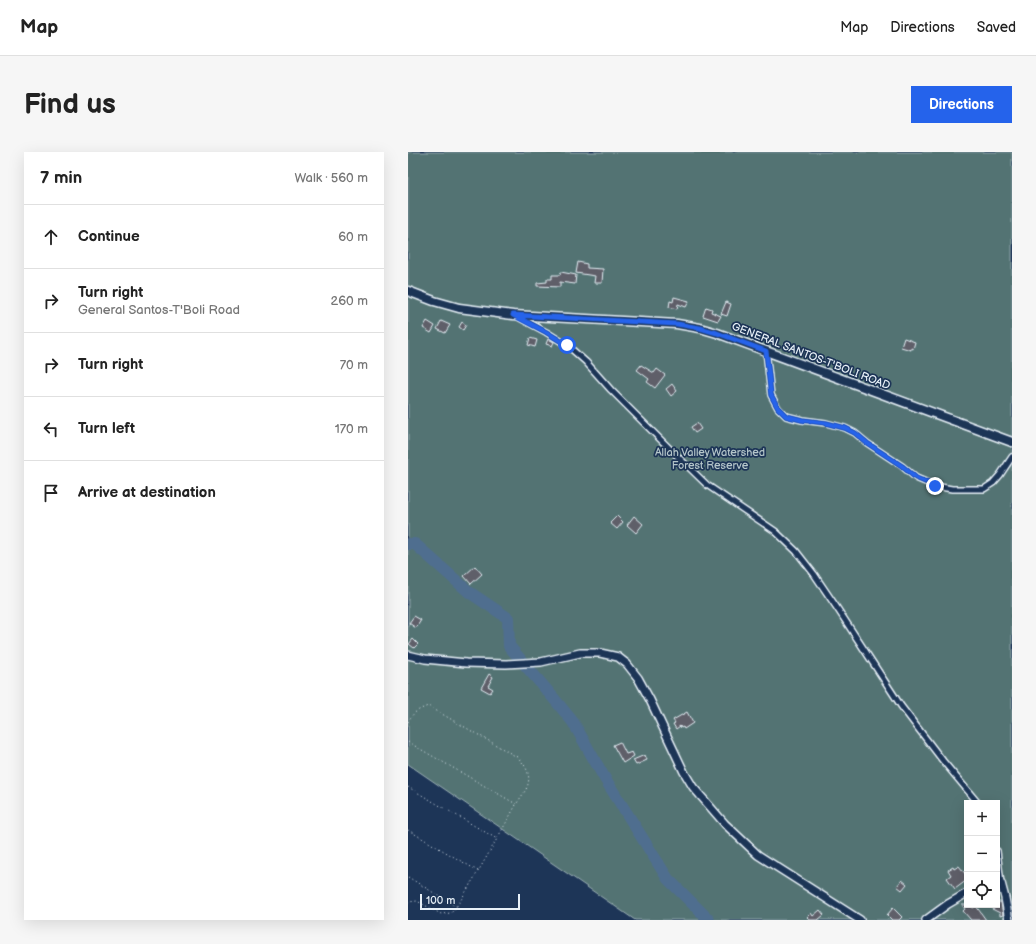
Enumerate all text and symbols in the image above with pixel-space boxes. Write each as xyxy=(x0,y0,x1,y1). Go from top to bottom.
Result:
text: Map xyxy=(20,16,58,39)
text: Map xyxy=(840,19,868,36)
text: Directions xyxy=(890,19,955,36)
text: Saved xyxy=(977,19,1016,36)
button: Directions xyxy=(911,86,1012,123)
text: Find us xyxy=(24,88,116,121)
text: 7 min xyxy=(40,168,82,188)
text: Walk · 560 m xyxy=(294,170,368,186)
icon: ahead xyxy=(40,226,62,248)
text: Continue xyxy=(78,227,140,246)
text: 60 m xyxy=(338,229,368,245)
text: Turn right xyxy=(78,283,143,302)
icon: right xyxy=(40,290,62,312)
text: 260 m xyxy=(330,293,368,309)
text: General Santos-T'Boli Road xyxy=(78,302,240,318)
street label: GENERAL SANTOS-T'BOLI ROAD xyxy=(730,320,892,392)
route start xyxy=(558,336,576,354)
icon: right xyxy=(40,354,62,376)
text: Turn right xyxy=(78,355,143,374)
text: 70 m xyxy=(340,357,368,373)
icon: left xyxy=(40,418,62,440)
text: Turn left xyxy=(78,419,135,438)
text: 170 m xyxy=(335,421,368,437)
park label: Allah Valley Watershed Forest Reserve xyxy=(655,446,765,472)
route end xyxy=(926,477,944,495)
icon: arrive xyxy=(40,482,62,504)
text: Arrive at destination xyxy=(78,483,216,502)
map controls xyxy=(964,800,1000,908)
button: + xyxy=(964,800,1000,836)
button: − xyxy=(964,836,1000,872)
button: locate xyxy=(964,872,1000,908)
scale bar xyxy=(420,892,520,911)
text: 100 m xyxy=(426,894,455,907)

